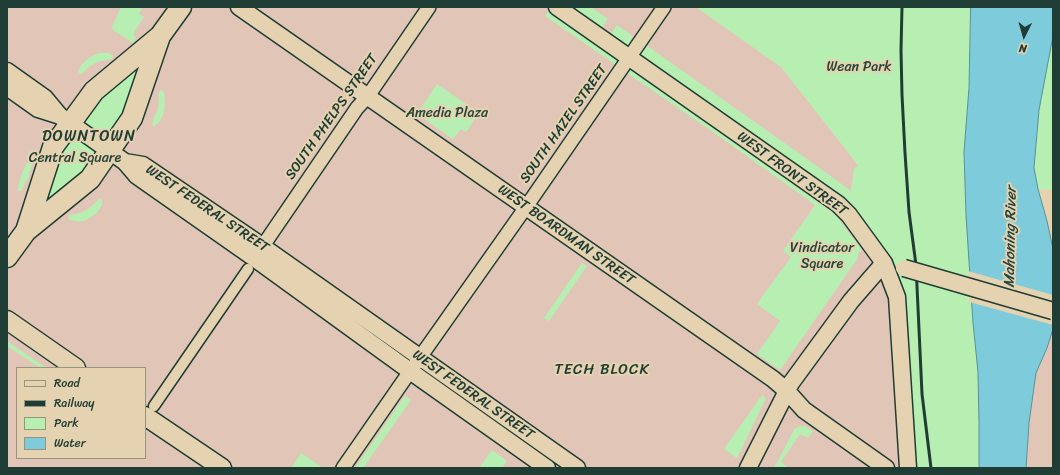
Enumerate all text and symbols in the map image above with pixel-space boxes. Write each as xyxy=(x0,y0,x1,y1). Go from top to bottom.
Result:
north arrow xyxy=(1004,16,1044,56)
text: N xyxy=(1018,39,1028,58)
street label: SOUTH PHELPS STREET xyxy=(282,51,382,183)
park label: Wean Park xyxy=(827,59,891,75)
street label: SOUTH HAZEL STREET xyxy=(517,61,611,187)
park label: Amedia Plaza xyxy=(406,105,488,121)
district label: DOWNTOWN xyxy=(42,127,136,147)
street label: WEST FRONT STREET xyxy=(734,128,850,220)
park label: Central Square xyxy=(29,150,121,166)
street label: WEST FEDERAL STREET xyxy=(142,162,272,256)
street label: WEST BOARDMAN STREET xyxy=(494,181,638,289)
water label: Mahoning River xyxy=(1001,186,1021,288)
park label: Vindicator Square xyxy=(790,240,854,272)
street label: WEST FEDERAL STREET xyxy=(409,347,537,443)
district label: TECH BLOCK xyxy=(555,361,649,379)
legend xyxy=(16,367,146,459)
text: Road xyxy=(54,372,80,394)
text: Railway xyxy=(54,392,95,414)
text: Park xyxy=(54,412,79,434)
text: Water xyxy=(54,432,86,454)

